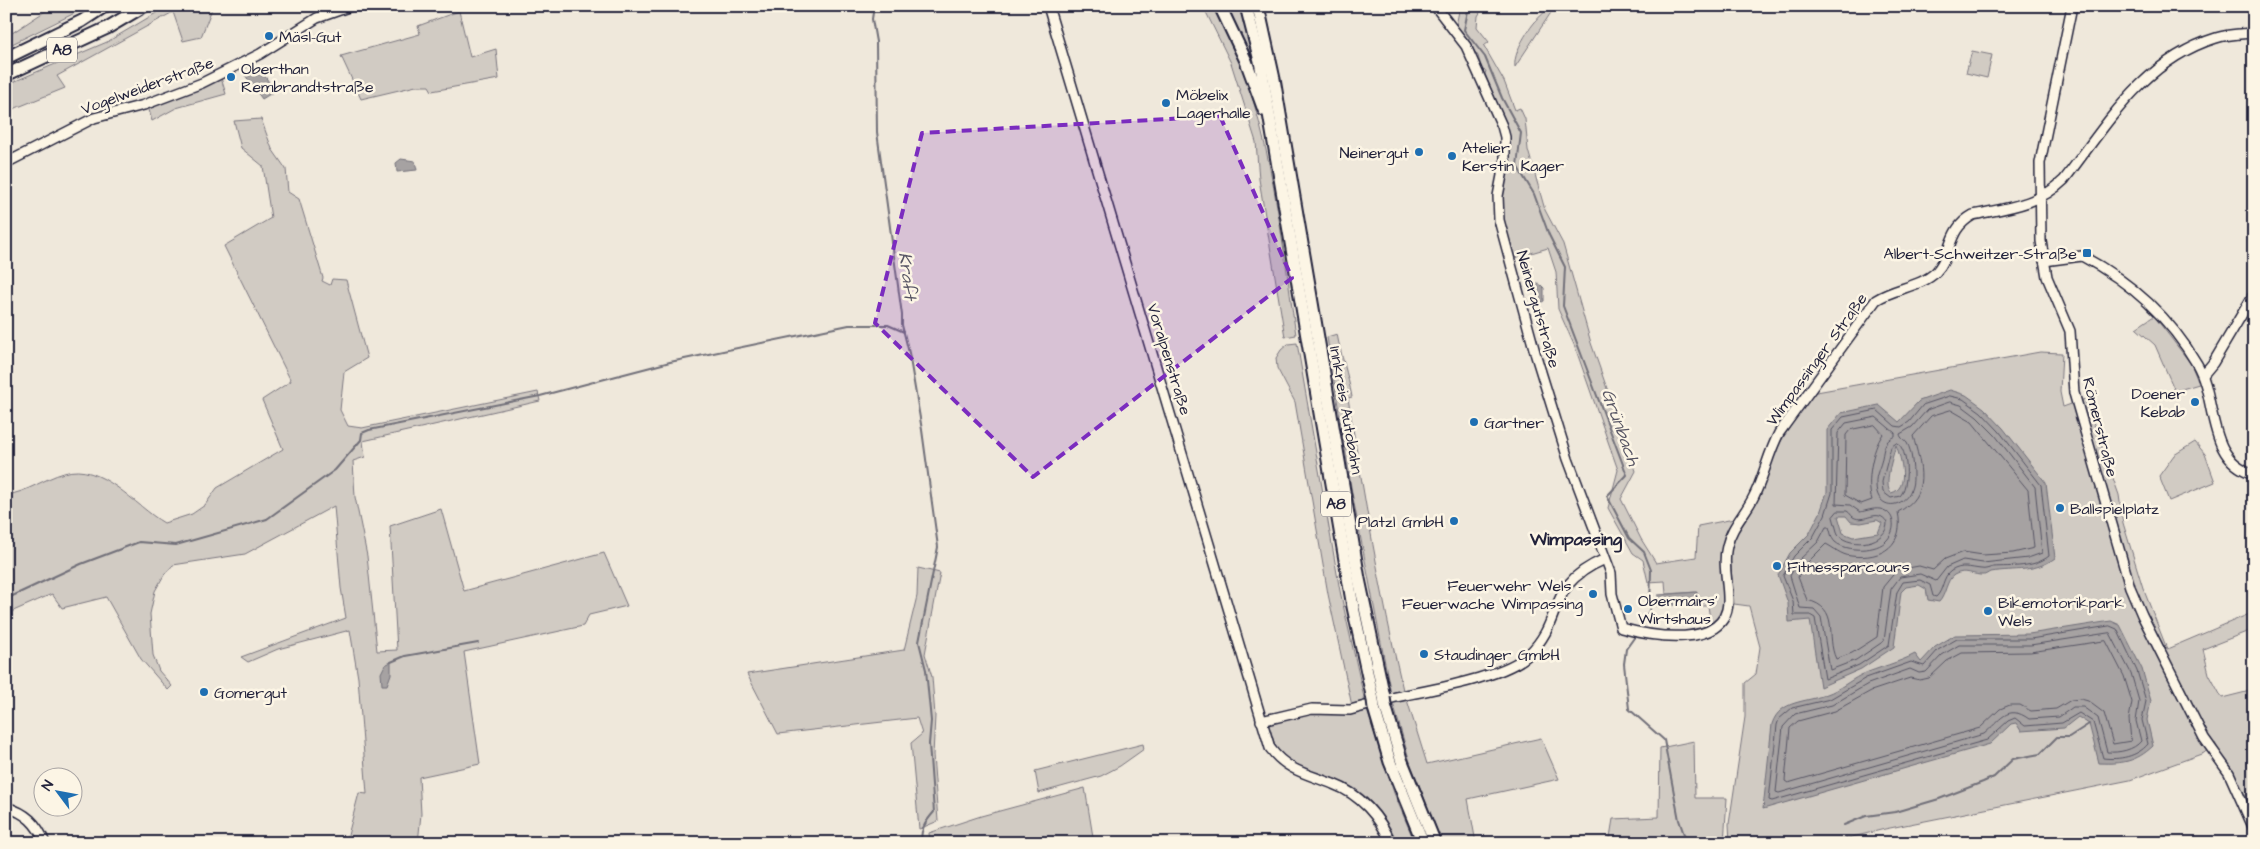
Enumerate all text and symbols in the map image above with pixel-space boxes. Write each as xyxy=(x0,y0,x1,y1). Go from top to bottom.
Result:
place label: Mäsl-Gut xyxy=(279,26,342,48)
marker: Mäsl-Gut xyxy=(263,30,275,42)
road number: A8 xyxy=(47,38,77,62)
street label: Vogelweiderstraße xyxy=(78,52,217,121)
place label: Oberthan Rembrandtstraße xyxy=(241,58,374,98)
marker: Oberthan Rembrandtstraße xyxy=(225,71,237,83)
place label: Möbelix Lagerhalle xyxy=(1176,84,1251,125)
marker: Möbelix Lagerhalle xyxy=(1160,97,1172,109)
place label: Atelier Kerstin Kager xyxy=(1462,137,1564,178)
place label: Neinergut xyxy=(1340,142,1410,165)
marker: Neinergut xyxy=(1413,146,1425,158)
marker: Atelier Kerstin Kager xyxy=(1446,150,1458,162)
place label: Albert-Schweitzer-Straße xyxy=(1883,243,2077,265)
marker: Albert-Schweitzer-Straße xyxy=(2081,247,2093,259)
street label: Neinergutstraße xyxy=(1510,248,1565,371)
water label: Kraft xyxy=(892,251,923,303)
street label: Wimpassinger Straße xyxy=(1761,288,1874,431)
street label: Voralpenstraße xyxy=(1142,301,1197,418)
street label: Innkreis Autobahn xyxy=(1324,345,1368,476)
street label: Römerstraße xyxy=(2077,375,2123,480)
place label: Doener Kebab xyxy=(2131,383,2185,423)
water label: Grünbach xyxy=(1595,385,1646,470)
marker: Doener Kebab xyxy=(2189,396,2201,408)
place label: Gartner xyxy=(1484,412,1544,434)
marker: Gartner xyxy=(1468,416,1480,428)
road number: A8 xyxy=(1321,492,1351,516)
place label: Ballspielplatz xyxy=(2070,498,2159,520)
marker: Ballspielplatz xyxy=(2054,502,2066,514)
place label: Platzl GmbH xyxy=(1358,511,1444,533)
marker: Platzl GmbH xyxy=(1448,515,1460,527)
district label: Wimpassing xyxy=(1529,527,1623,553)
place label: Fitnessparcours xyxy=(1787,556,1910,578)
marker: Fitnessparcours xyxy=(1771,560,1783,572)
place label: Feuerwehr Wels - Feuerwache Wimpassing xyxy=(1402,575,1583,616)
marker: Feuerwehr Wels - Feuerwache Wimpassing xyxy=(1587,588,1599,600)
place label: Obermairs' Wirtshaus xyxy=(1638,590,1718,630)
place label: Bikemotorikpark Wels xyxy=(1998,592,2124,632)
marker: Obermairs' Wirtshaus xyxy=(1622,603,1634,615)
marker: Bikemotorikpark Wels xyxy=(1982,605,1994,617)
place label: Staudinger GmbH xyxy=(1434,644,1560,667)
marker: Staudinger GmbH xyxy=(1418,648,1430,660)
place label: Gomergut xyxy=(214,682,287,705)
marker: Gomergut xyxy=(198,686,210,698)
north arrow xyxy=(32,766,82,816)
text: N xyxy=(37,776,59,795)

